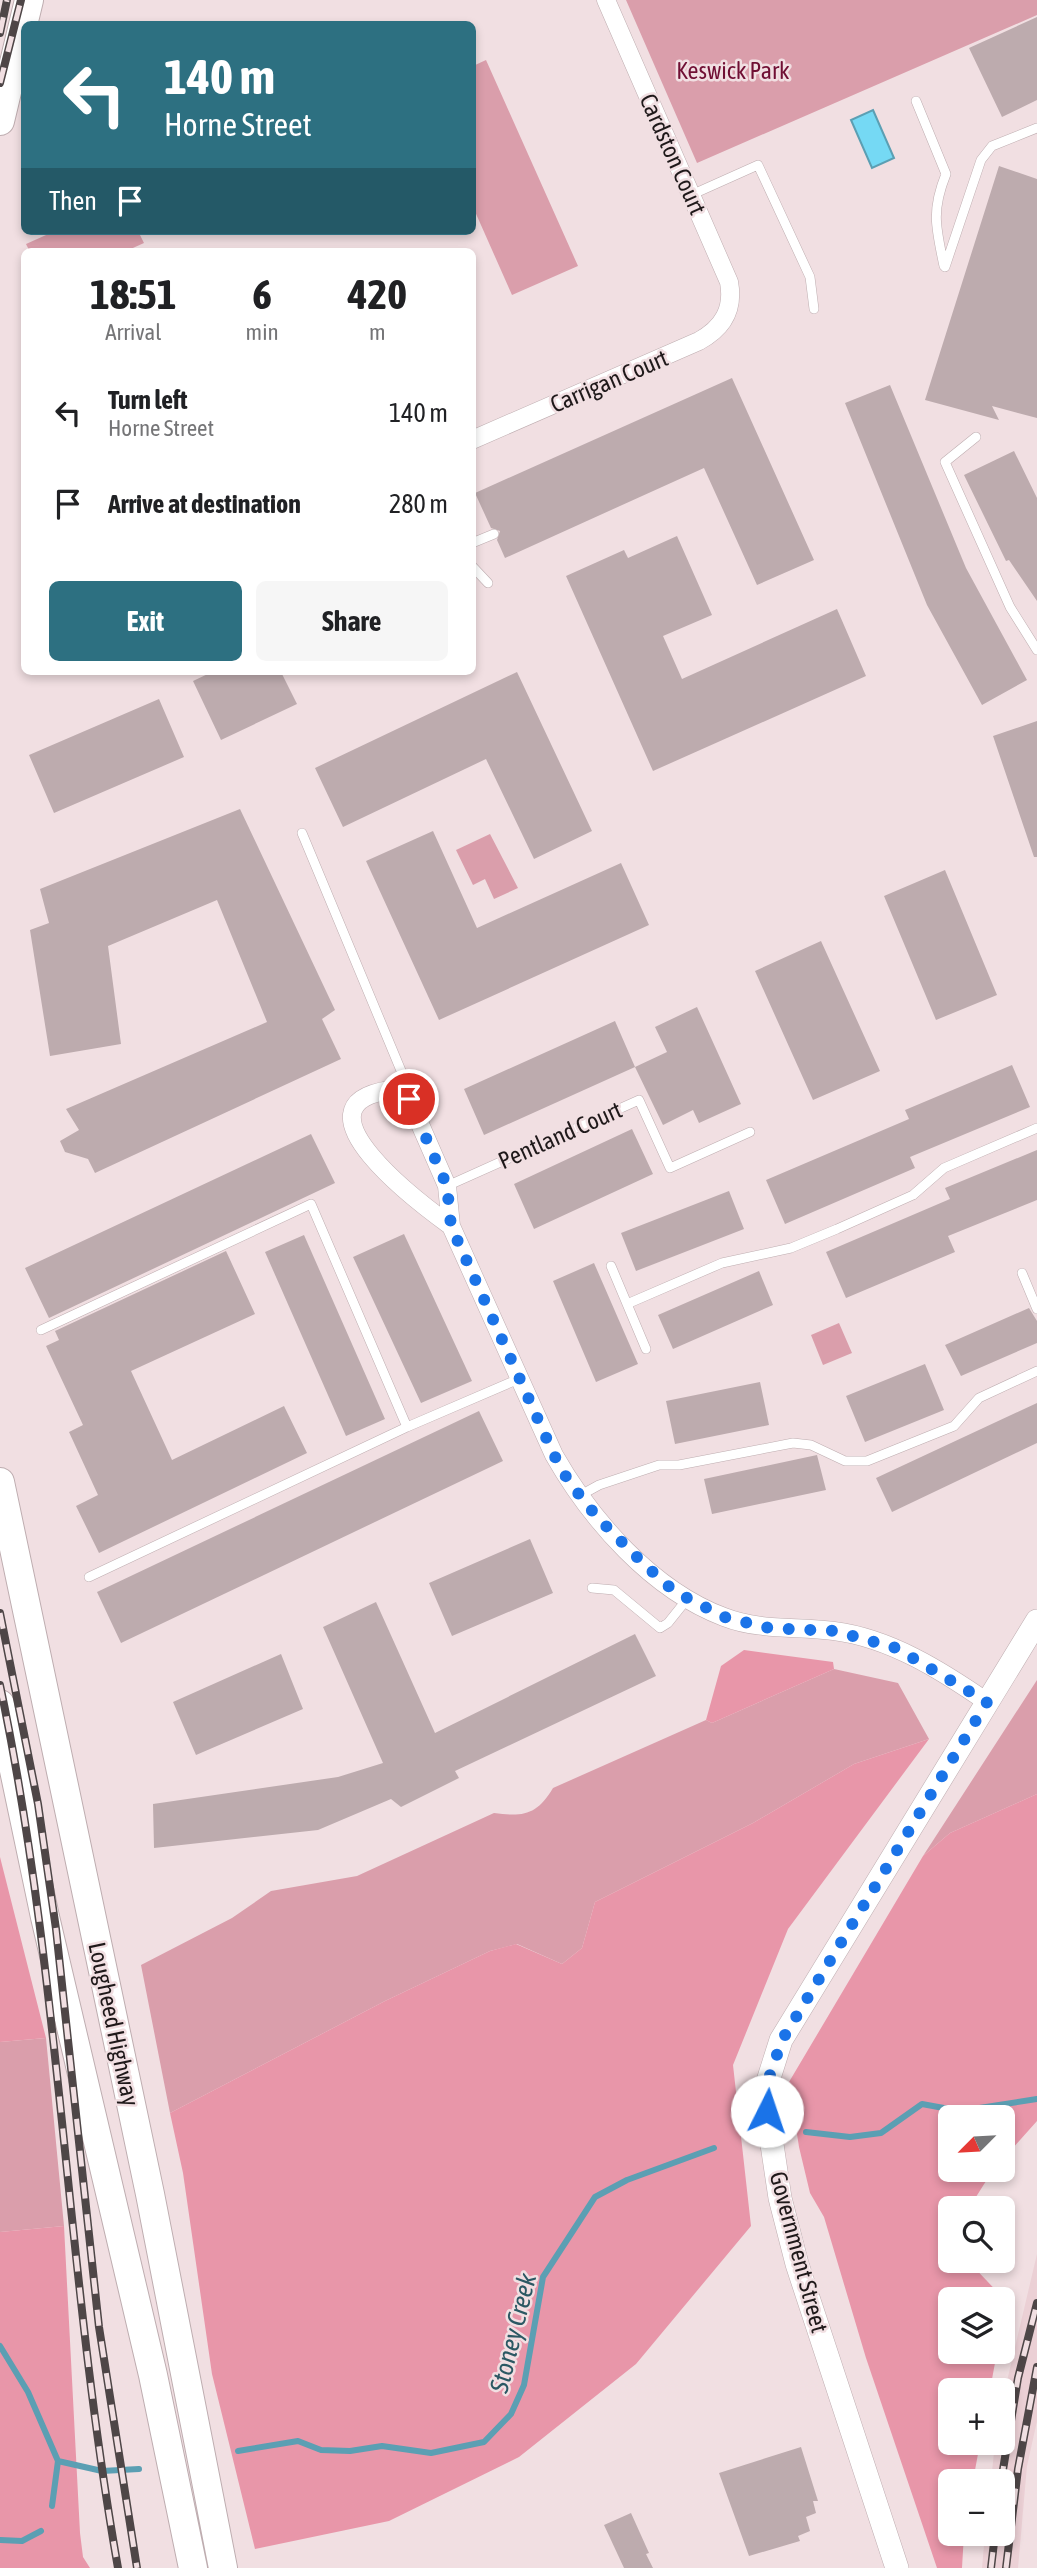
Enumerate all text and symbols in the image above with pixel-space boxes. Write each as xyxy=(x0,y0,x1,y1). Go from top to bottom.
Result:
text: 140 m xyxy=(164,48,275,104)
icon: left xyxy=(49,49,140,140)
park label: Keswick Park xyxy=(676,57,790,84)
street label: Cardston Court xyxy=(634,89,712,219)
text: Horne Street xyxy=(164,106,312,143)
icon: arrive xyxy=(111,182,149,220)
text: Then xyxy=(49,186,97,216)
text: 18:51 xyxy=(90,270,177,318)
text: 6 xyxy=(252,270,272,318)
text: 420 xyxy=(348,270,407,318)
text: Arrival xyxy=(105,319,161,345)
text: min xyxy=(246,319,279,345)
text: m xyxy=(369,319,386,345)
street label: Carrigan Court xyxy=(546,344,672,418)
text: Turn left xyxy=(108,385,188,415)
icon: left xyxy=(49,394,87,432)
text: 140 m xyxy=(389,398,448,428)
text: Horne Street xyxy=(108,415,214,441)
icon: arrive xyxy=(49,485,87,523)
text: Arrive at destination xyxy=(108,489,301,519)
text: 280 m xyxy=(389,489,448,519)
button: Exit xyxy=(49,581,242,661)
button: Share xyxy=(256,581,448,661)
pin xyxy=(379,1069,439,1129)
icon: arrive xyxy=(390,1080,428,1118)
street label: Pentland Court xyxy=(494,1096,626,1174)
street label: Lougheed Highway xyxy=(83,1940,145,2109)
position arrow xyxy=(730,2074,804,2148)
north arrow xyxy=(938,2105,1015,2182)
map controls xyxy=(938,2105,1015,2546)
street label: Government Street xyxy=(765,2168,834,2336)
button: search xyxy=(938,2196,1015,2273)
water label: Stoney Creek xyxy=(483,2270,542,2397)
button: layers xyxy=(938,2287,1015,2364)
button: + xyxy=(938,2378,1015,2455)
button: − xyxy=(938,2469,1015,2546)

